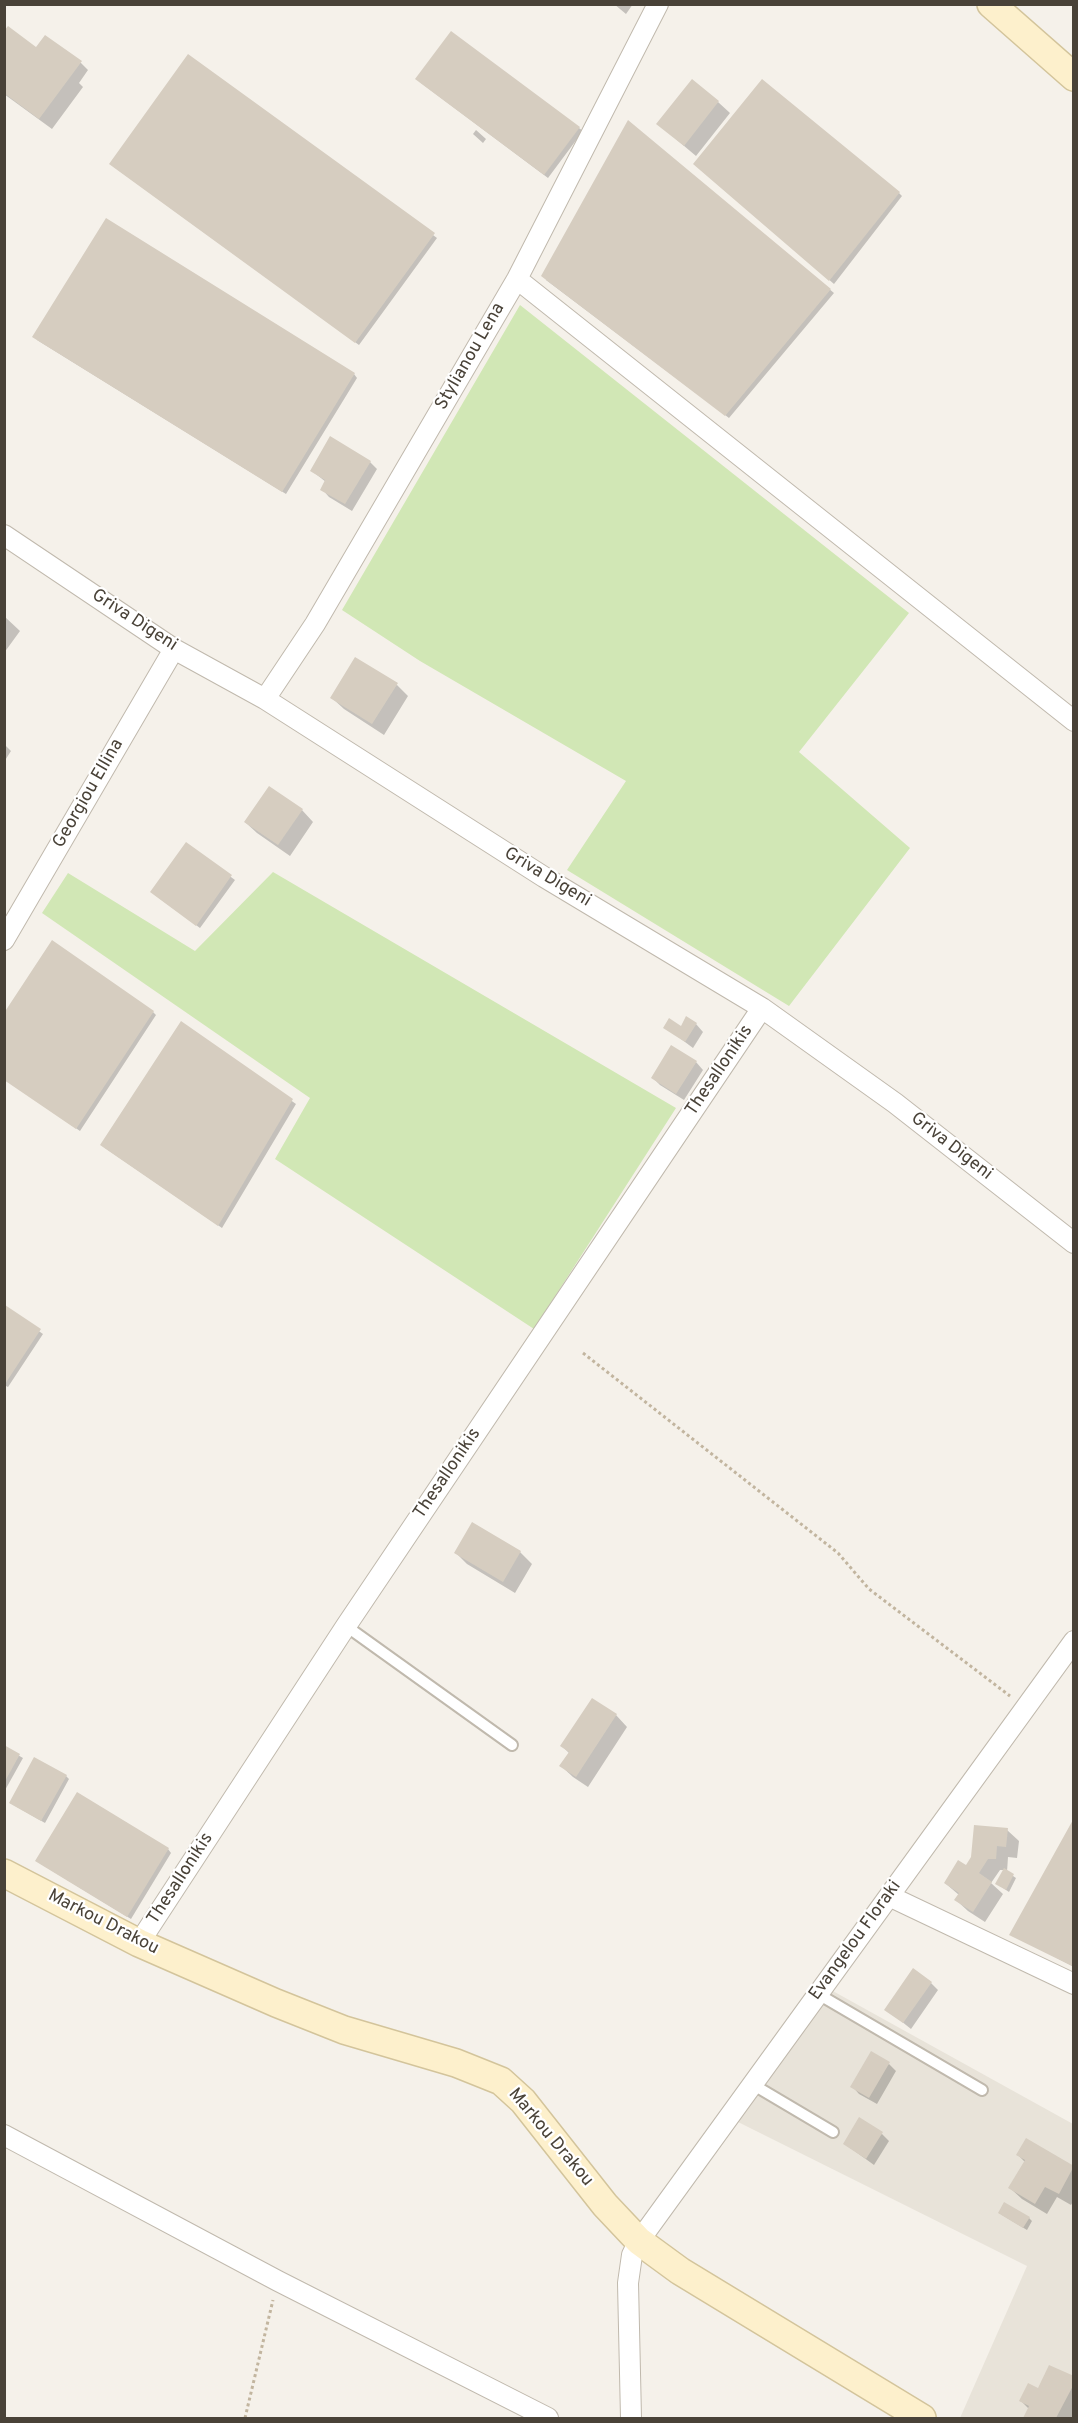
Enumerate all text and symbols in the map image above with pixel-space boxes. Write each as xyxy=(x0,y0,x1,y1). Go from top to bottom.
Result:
street label: Stylianou Lena xyxy=(432,300,510,414)
street label: Griva Digeni xyxy=(87,585,181,657)
street label: Georgiou Ellina xyxy=(49,736,129,852)
street label: Griva Digeni xyxy=(499,844,595,912)
street label: Thesallonikis xyxy=(682,1022,758,1120)
street label: Griva Digeni xyxy=(906,1108,996,1186)
street label: Thesallonikis xyxy=(410,1425,486,1523)
street label: Thesallonikis xyxy=(143,1829,219,1929)
street label: Evangelou Floraki xyxy=(805,1877,907,2005)
street label: Markou Drakou xyxy=(44,1886,162,1960)
street label: Markou Drakou xyxy=(503,2084,597,2192)

